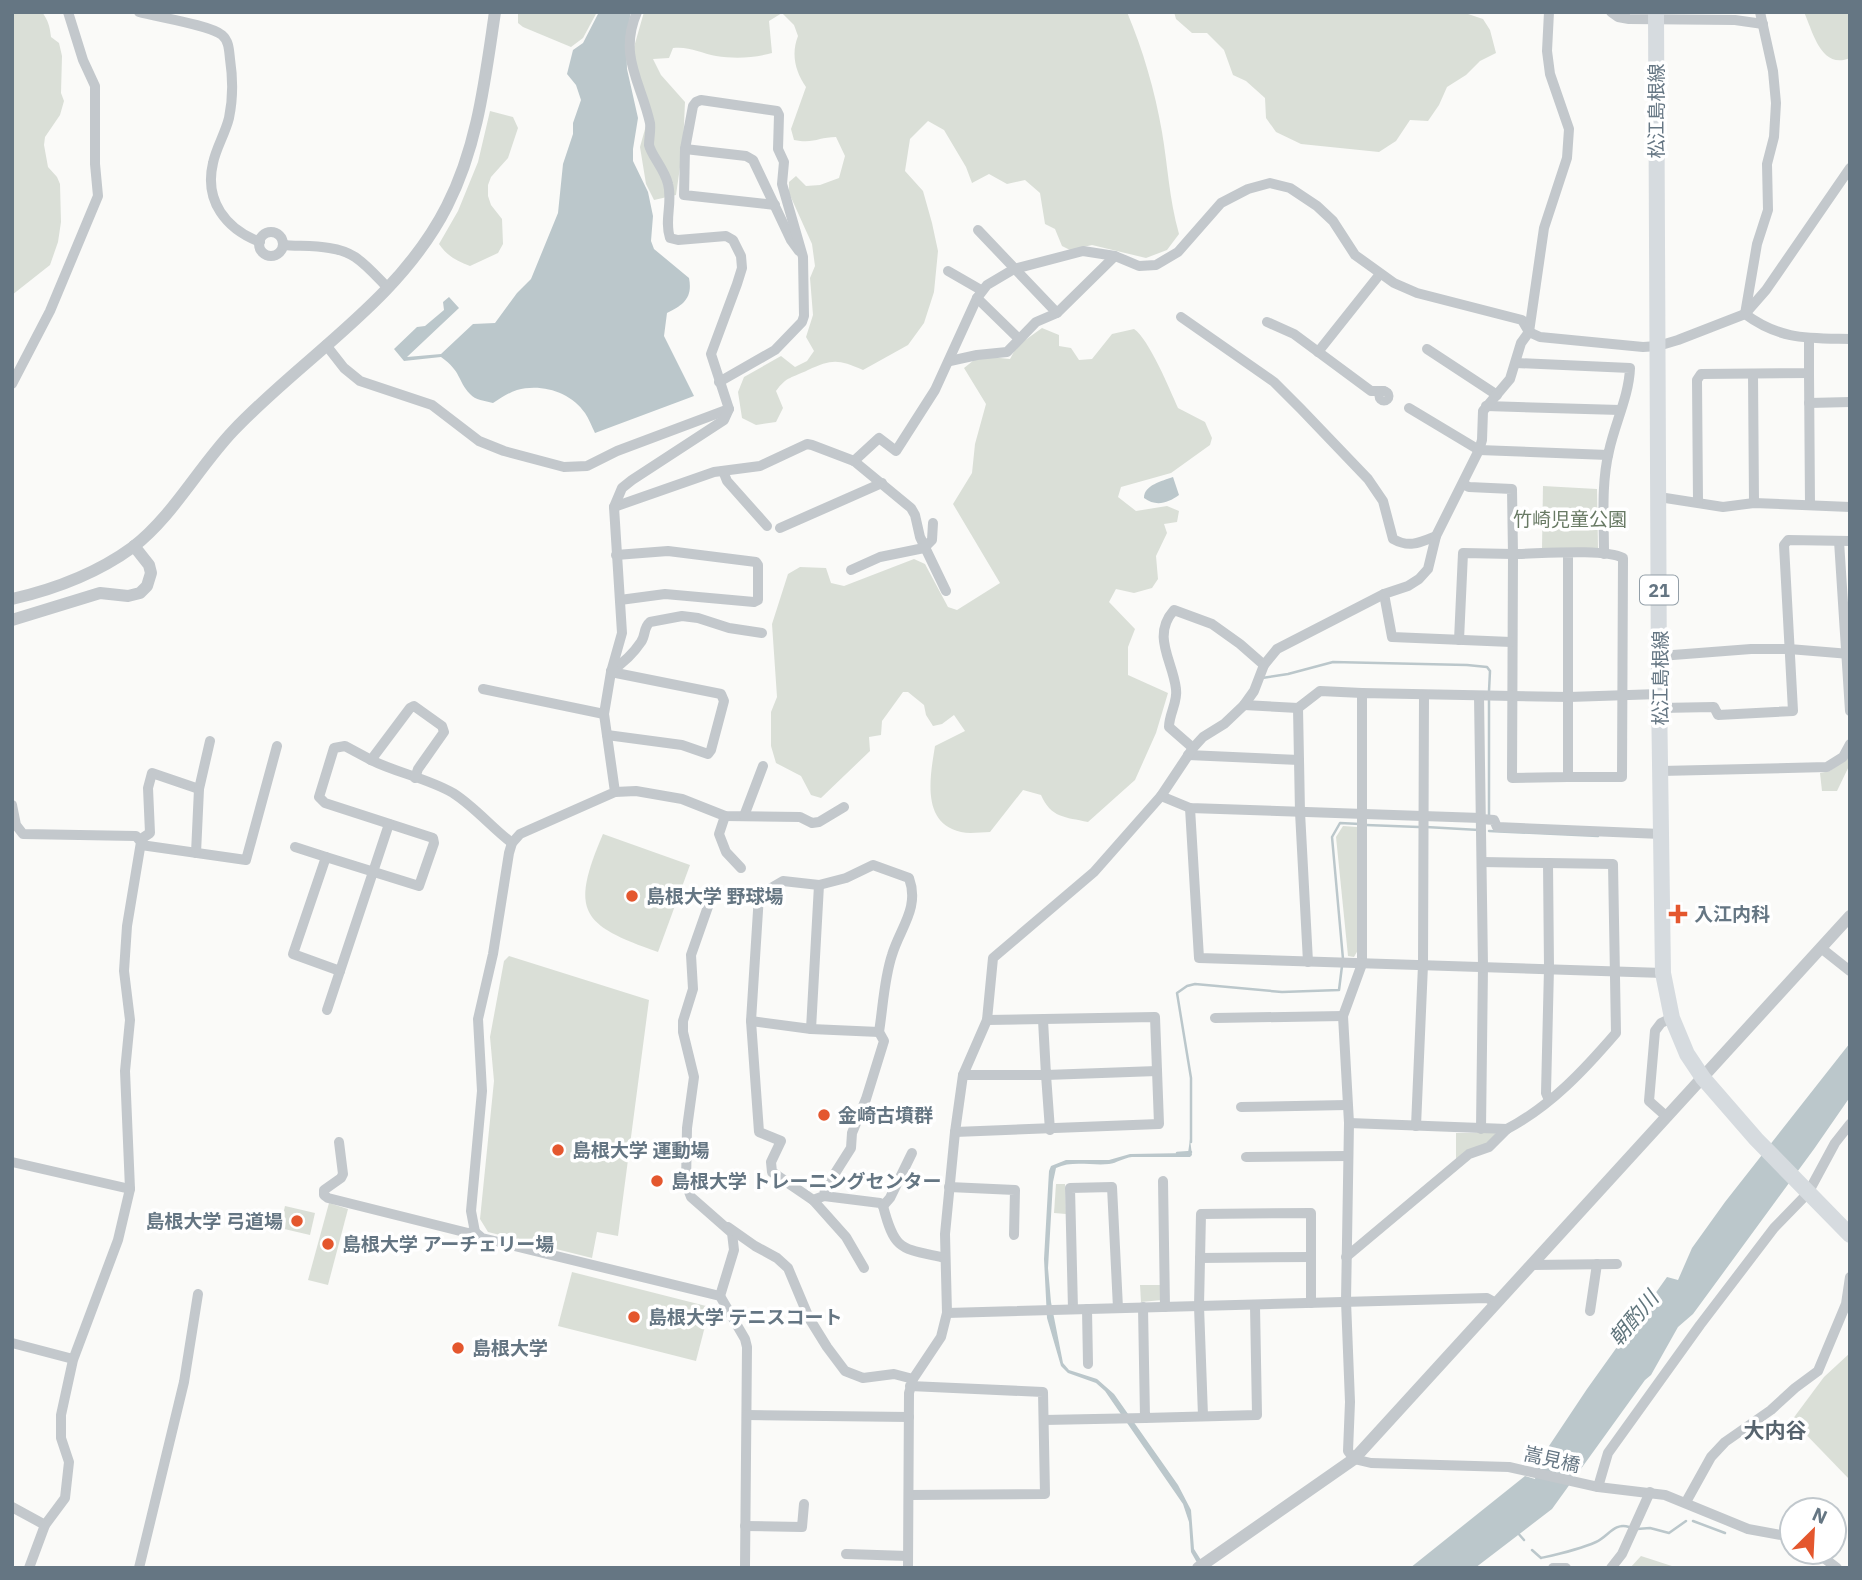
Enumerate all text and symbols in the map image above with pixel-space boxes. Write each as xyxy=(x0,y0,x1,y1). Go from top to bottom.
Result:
street label: 松江島根線 xyxy=(1644,63,1668,159)
park label: 竹崎児童公園 xyxy=(1513,507,1627,531)
road number: 21 xyxy=(1640,576,1678,604)
street label: 松江島根線 xyxy=(1648,630,1672,726)
place label: 島根大学 野球場 xyxy=(646,884,784,908)
marker: 島根大学 野球場 xyxy=(624,888,640,904)
place label: 入江内科 xyxy=(1694,902,1770,926)
marker: 入江内科 xyxy=(1668,904,1688,924)
place label: 金崎古墳群 xyxy=(838,1103,933,1127)
marker: 金崎古墳群 xyxy=(816,1107,832,1123)
place label: 島根大学 運動場 xyxy=(572,1138,710,1162)
marker: 島根大学 運動場 xyxy=(550,1142,566,1158)
place label: 島根大学 トレーニングセンター xyxy=(671,1169,942,1193)
marker: 島根大学 トレーニングセンター xyxy=(649,1173,665,1189)
place label: 島根大学 弓道場 xyxy=(146,1209,283,1233)
marker: 島根大学 弓道場 xyxy=(289,1213,305,1229)
place label: 島根大学 アーチェリー場 xyxy=(342,1232,554,1256)
marker: 島根大学 アーチェリー場 xyxy=(320,1236,336,1252)
water label: 朝酌川 xyxy=(1602,1283,1665,1351)
place label: 島根大学 テニスコート xyxy=(648,1305,843,1329)
marker: 島根大学 テニスコート xyxy=(626,1309,642,1325)
place label: 島根大学 xyxy=(472,1336,548,1360)
marker: 島根大学 xyxy=(450,1340,466,1356)
district label: 大内谷 xyxy=(1744,1416,1807,1444)
street label: 嵩見橋 xyxy=(1522,1441,1582,1477)
north arrow xyxy=(1778,1496,1848,1566)
text: N xyxy=(1809,1502,1831,1529)

